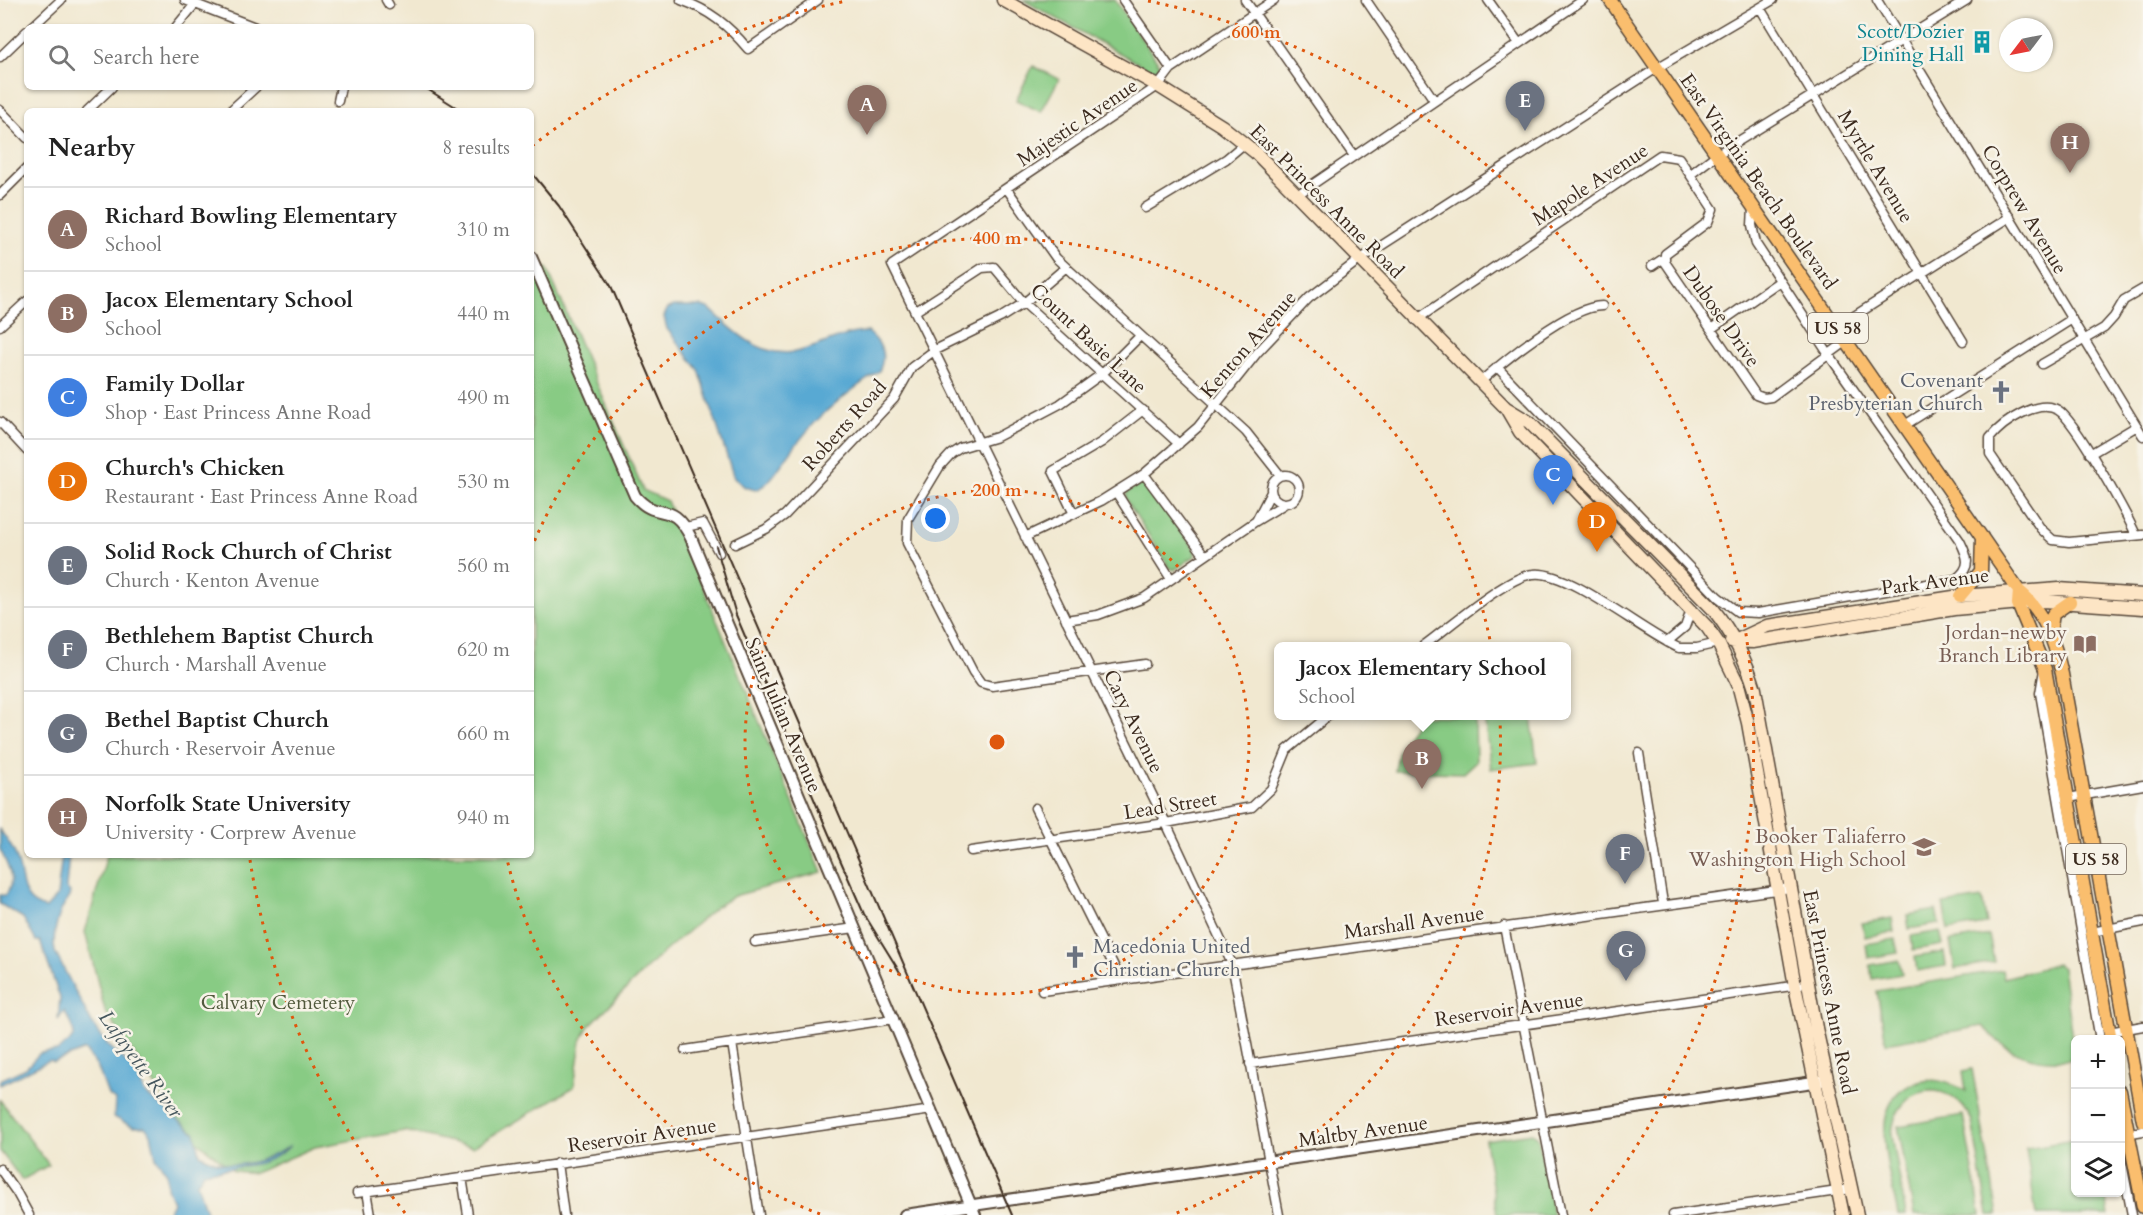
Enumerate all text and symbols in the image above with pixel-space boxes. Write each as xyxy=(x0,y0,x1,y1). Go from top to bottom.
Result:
place label: Scott/Dozier Dining Hall xyxy=(1857,18,1965,68)
north arrow xyxy=(1999,18,2053,72)
text: 600 m xyxy=(1231,20,1281,45)
search box xyxy=(24,24,534,90)
building icon: Scott/Dozier Dining Hall xyxy=(1969,29,1995,55)
icon: search xyxy=(45,41,78,74)
text: Search here xyxy=(93,42,200,72)
street label: East Virginia Beach Boulevard xyxy=(1674,68,1844,295)
street label: Majestic Avenue xyxy=(1012,72,1143,173)
pin: E xyxy=(1506,82,1544,131)
pin: A xyxy=(848,86,886,135)
street label: Myrtle Avenue xyxy=(1831,105,1920,228)
street label: East Princess Anne Road xyxy=(1244,118,1410,285)
pin: H xyxy=(2050,124,2090,173)
text: Nearby xyxy=(48,130,136,165)
text: 8 results xyxy=(442,134,510,161)
street label: Mapole Avenue xyxy=(1527,137,1654,232)
street label: Corprew Avenue xyxy=(1975,139,2074,279)
text: Richard Bowling Elementary xyxy=(105,201,398,231)
text: A xyxy=(60,216,75,243)
text: 310 m xyxy=(457,216,510,243)
text: 400 m xyxy=(972,226,1022,251)
text: School xyxy=(105,231,162,258)
street label: Dubose Drive xyxy=(1677,260,1767,372)
street label: Count Basie Lane xyxy=(1024,277,1153,400)
text: Jacox Elementary School xyxy=(105,285,353,315)
street label: Kenton Avenue xyxy=(1194,285,1303,404)
text: B xyxy=(60,300,75,327)
text: 440 m xyxy=(457,300,510,327)
road number: US 58 xyxy=(1808,313,1868,343)
text: School xyxy=(105,315,162,342)
place label: Covenant Presbyterian Church xyxy=(1808,367,1984,417)
text: Family Dollar xyxy=(105,369,245,399)
street label: Roberts Road xyxy=(796,374,893,477)
church icon: Covenant Presbyterian Church xyxy=(1988,379,2014,405)
text: C xyxy=(60,384,75,411)
text: 490 m xyxy=(457,384,510,411)
text: Shop · East Princess Anne Road xyxy=(105,399,371,426)
text: Church's Chicken xyxy=(105,453,285,483)
pin: C xyxy=(1534,456,1572,505)
text: D xyxy=(59,468,76,495)
text: 530 m xyxy=(457,468,510,495)
text: 200 m xyxy=(972,478,1022,503)
text: Restaurant · East Princess Anne Road xyxy=(105,483,418,510)
pin: D xyxy=(1578,502,1616,552)
your location xyxy=(921,504,950,533)
text: Solid Rock Church of Christ xyxy=(105,537,392,567)
text: E xyxy=(61,552,74,579)
text: 560 m xyxy=(457,552,510,579)
street label: Park Avenue xyxy=(1879,561,1991,602)
text: Church · Kenton Avenue xyxy=(105,567,320,594)
place label: Jordan-newby Branch Library xyxy=(1938,619,2067,669)
text: Bethlehem Baptist Church xyxy=(105,621,374,651)
library icon: Jordan-newby Branch Library xyxy=(2072,631,2098,657)
street label: Saint Julian Avenue xyxy=(739,633,828,797)
text: F xyxy=(62,636,73,663)
text: 620 m xyxy=(457,636,510,663)
popup xyxy=(1274,642,1571,720)
text: Church · Marshall Avenue xyxy=(105,651,327,678)
text: Jacox Elementary School xyxy=(1299,653,1546,683)
street label: Cary Avenue xyxy=(1097,665,1170,777)
text: School xyxy=(1299,683,1355,710)
text: Bethel Baptist Church xyxy=(105,705,329,735)
text: G xyxy=(59,720,76,747)
text: 660 m xyxy=(457,720,510,747)
centre of rings xyxy=(987,732,1007,752)
text: Church · Reservoir Avenue xyxy=(105,735,336,762)
pin: B xyxy=(1402,740,1442,789)
street label: Lead Street xyxy=(1122,785,1219,826)
text: Norfolk State University xyxy=(105,789,351,819)
text: H xyxy=(59,804,76,831)
text: 940 m xyxy=(457,804,510,831)
text: University · Corprew Avenue xyxy=(105,819,357,846)
place label: Booker Taliaferro Washington High School xyxy=(1688,823,1906,873)
pin: F xyxy=(1606,834,1644,884)
school or university icon: Booker Taliaferro Washington High School xyxy=(1911,834,1937,860)
road number: US 58 xyxy=(2066,844,2126,874)
street label: East Princess Anne Road xyxy=(1796,888,1863,1097)
street label: Marshall Avenue xyxy=(1342,899,1486,946)
pin: G xyxy=(1606,932,1646,981)
place label: Macedonia United Christian Church xyxy=(1093,933,1251,983)
church icon: Macedonia United Christian Church xyxy=(1062,944,1088,970)
street label: Reservoir Avenue xyxy=(1433,986,1585,1033)
park label: Calvary Cemetery xyxy=(201,989,356,1016)
water label: Lafayette River xyxy=(92,1005,190,1125)
map controls xyxy=(2071,1035,2125,1197)
button: + xyxy=(2071,1035,2125,1089)
button: − xyxy=(2071,1089,2125,1143)
street label: Maltby Avenue xyxy=(1297,1109,1430,1154)
street label: Reservoir Avenue xyxy=(566,1112,718,1159)
button: layers xyxy=(2071,1143,2125,1197)

